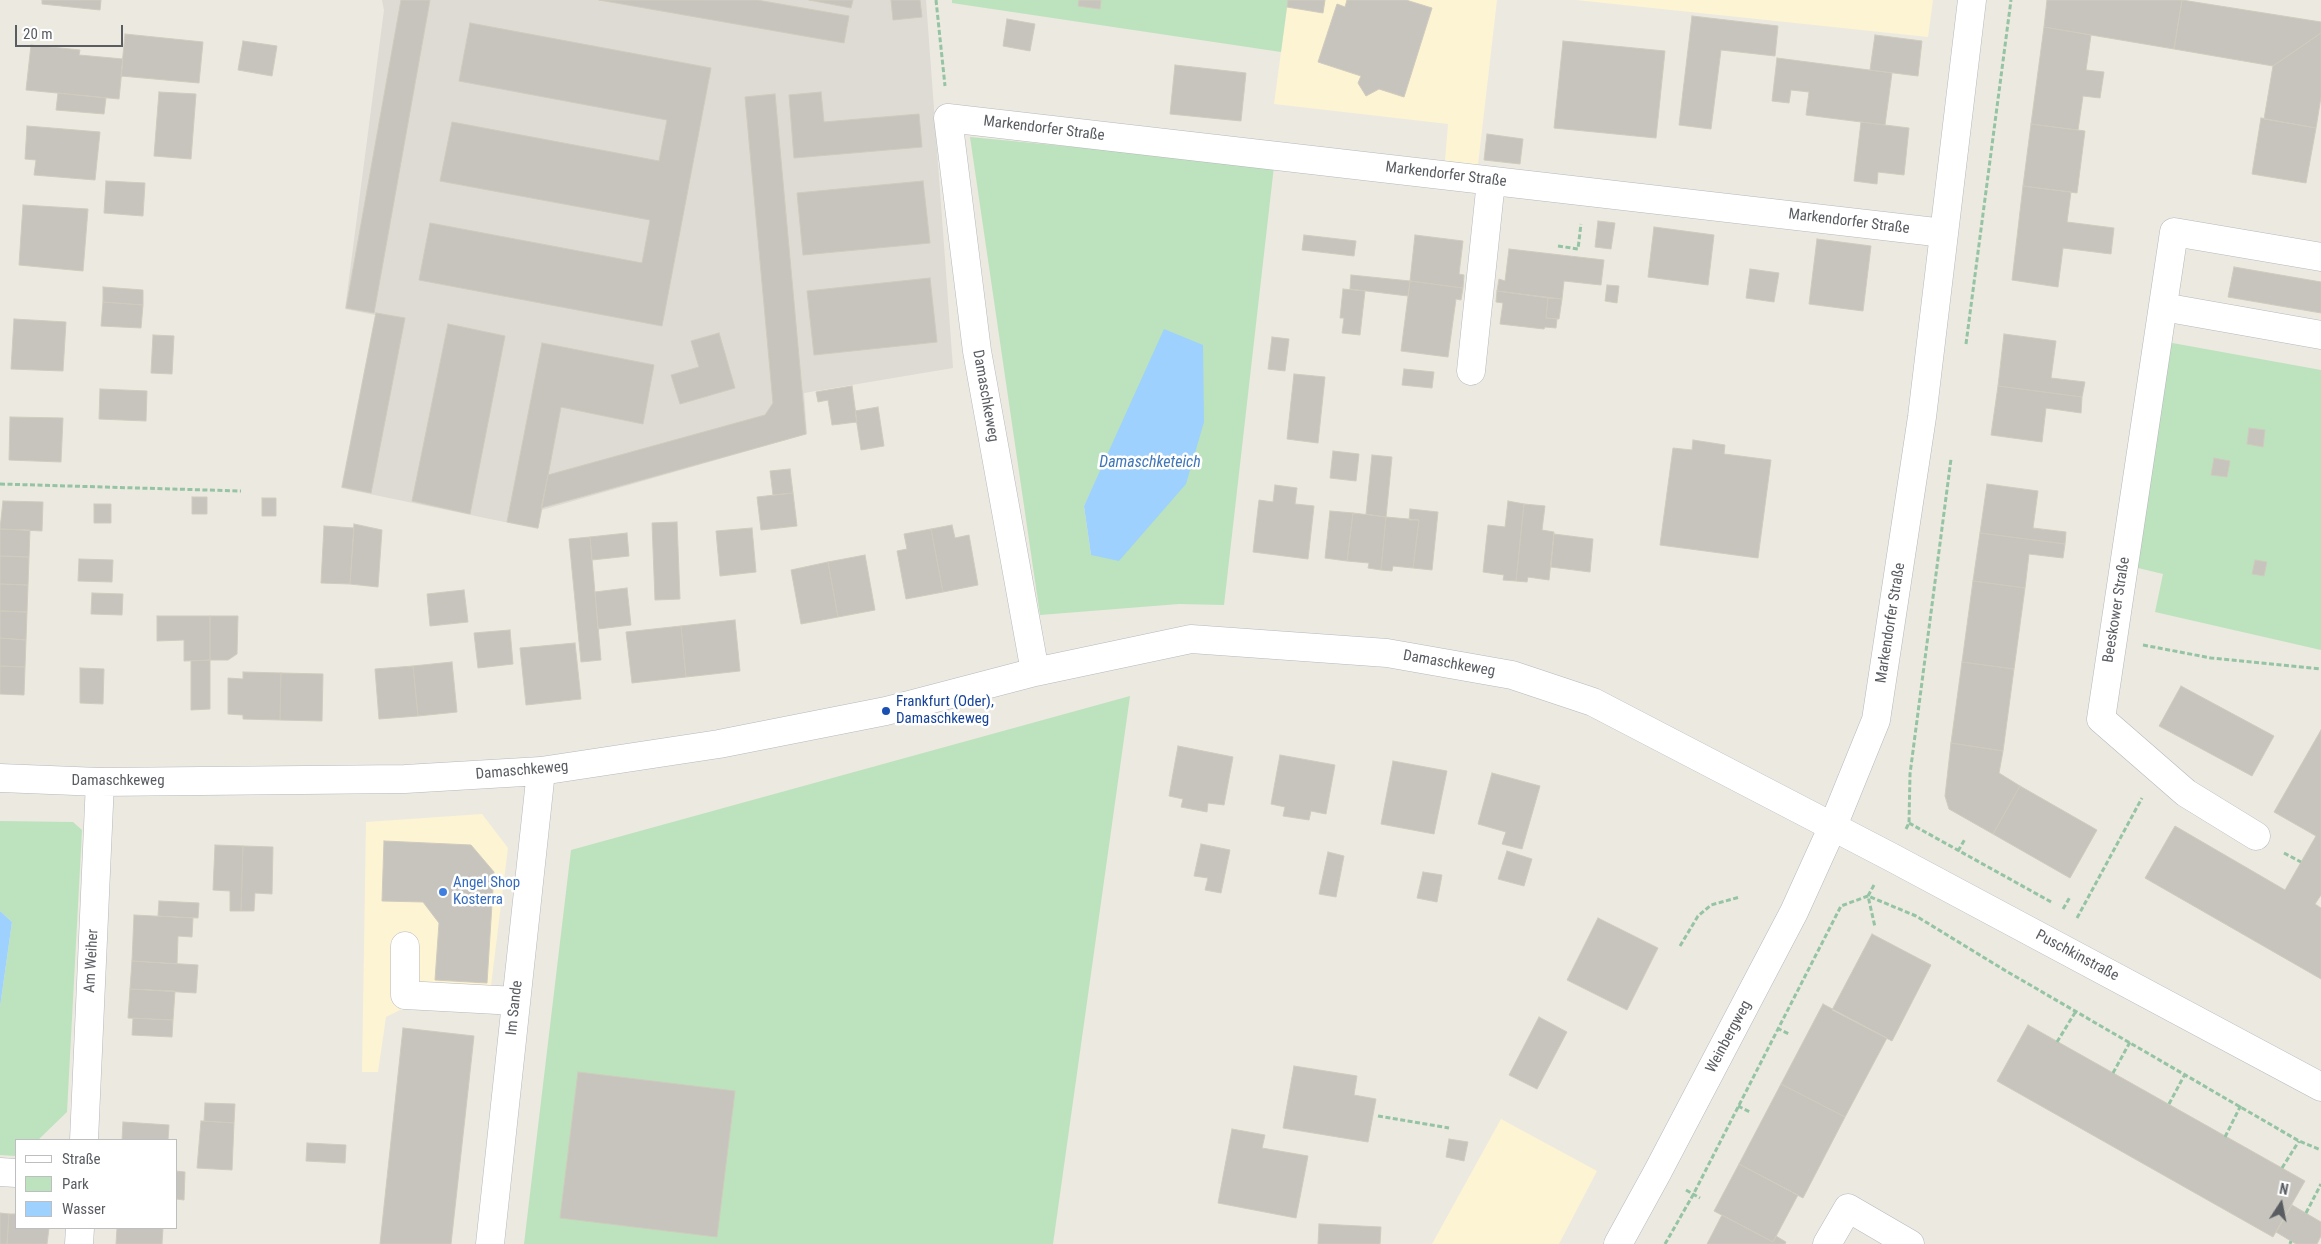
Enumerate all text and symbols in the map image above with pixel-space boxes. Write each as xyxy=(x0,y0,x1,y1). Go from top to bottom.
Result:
scale bar xyxy=(18,15,125,47)
text: 20 m xyxy=(23,25,53,43)
street label: Markendorfer Straße xyxy=(982,113,1106,145)
street label: Markendorfer Straße xyxy=(1384,159,1508,191)
street label: Markendorfer Straße xyxy=(1787,206,1911,238)
street label: Damaschkeweg xyxy=(968,349,1002,443)
water label: Damaschketeich xyxy=(1099,453,1201,473)
street label: Beeskower Straße xyxy=(2100,556,2134,664)
street label: Markendorfer Straße xyxy=(1873,561,1909,685)
street label: Damaschkeweg xyxy=(1402,647,1496,681)
place label: Frankfurt (Oder), Damaschkeweg xyxy=(896,693,994,728)
marker: Frankfurt (Oder), Damaschkeweg xyxy=(880,705,892,717)
street label: Damaschkeweg xyxy=(475,758,569,784)
street label: Damaschkeweg xyxy=(71,772,165,790)
place label: Angel Shop Kosterra xyxy=(453,874,520,909)
marker: Angel Shop Kosterra xyxy=(437,886,449,898)
street label: Puschkinstraße xyxy=(2032,927,2122,985)
street label: Am Weiher xyxy=(81,929,103,993)
street label: Im Sande xyxy=(503,980,527,1036)
street label: Weinbergweg xyxy=(1702,998,1756,1076)
legend xyxy=(15,1139,178,1229)
text: Straße xyxy=(62,1150,101,1168)
text: Park xyxy=(62,1175,89,1193)
north arrow xyxy=(2256,1179,2306,1229)
text: N xyxy=(2278,1181,2290,1198)
text: Wasser xyxy=(62,1200,106,1218)

